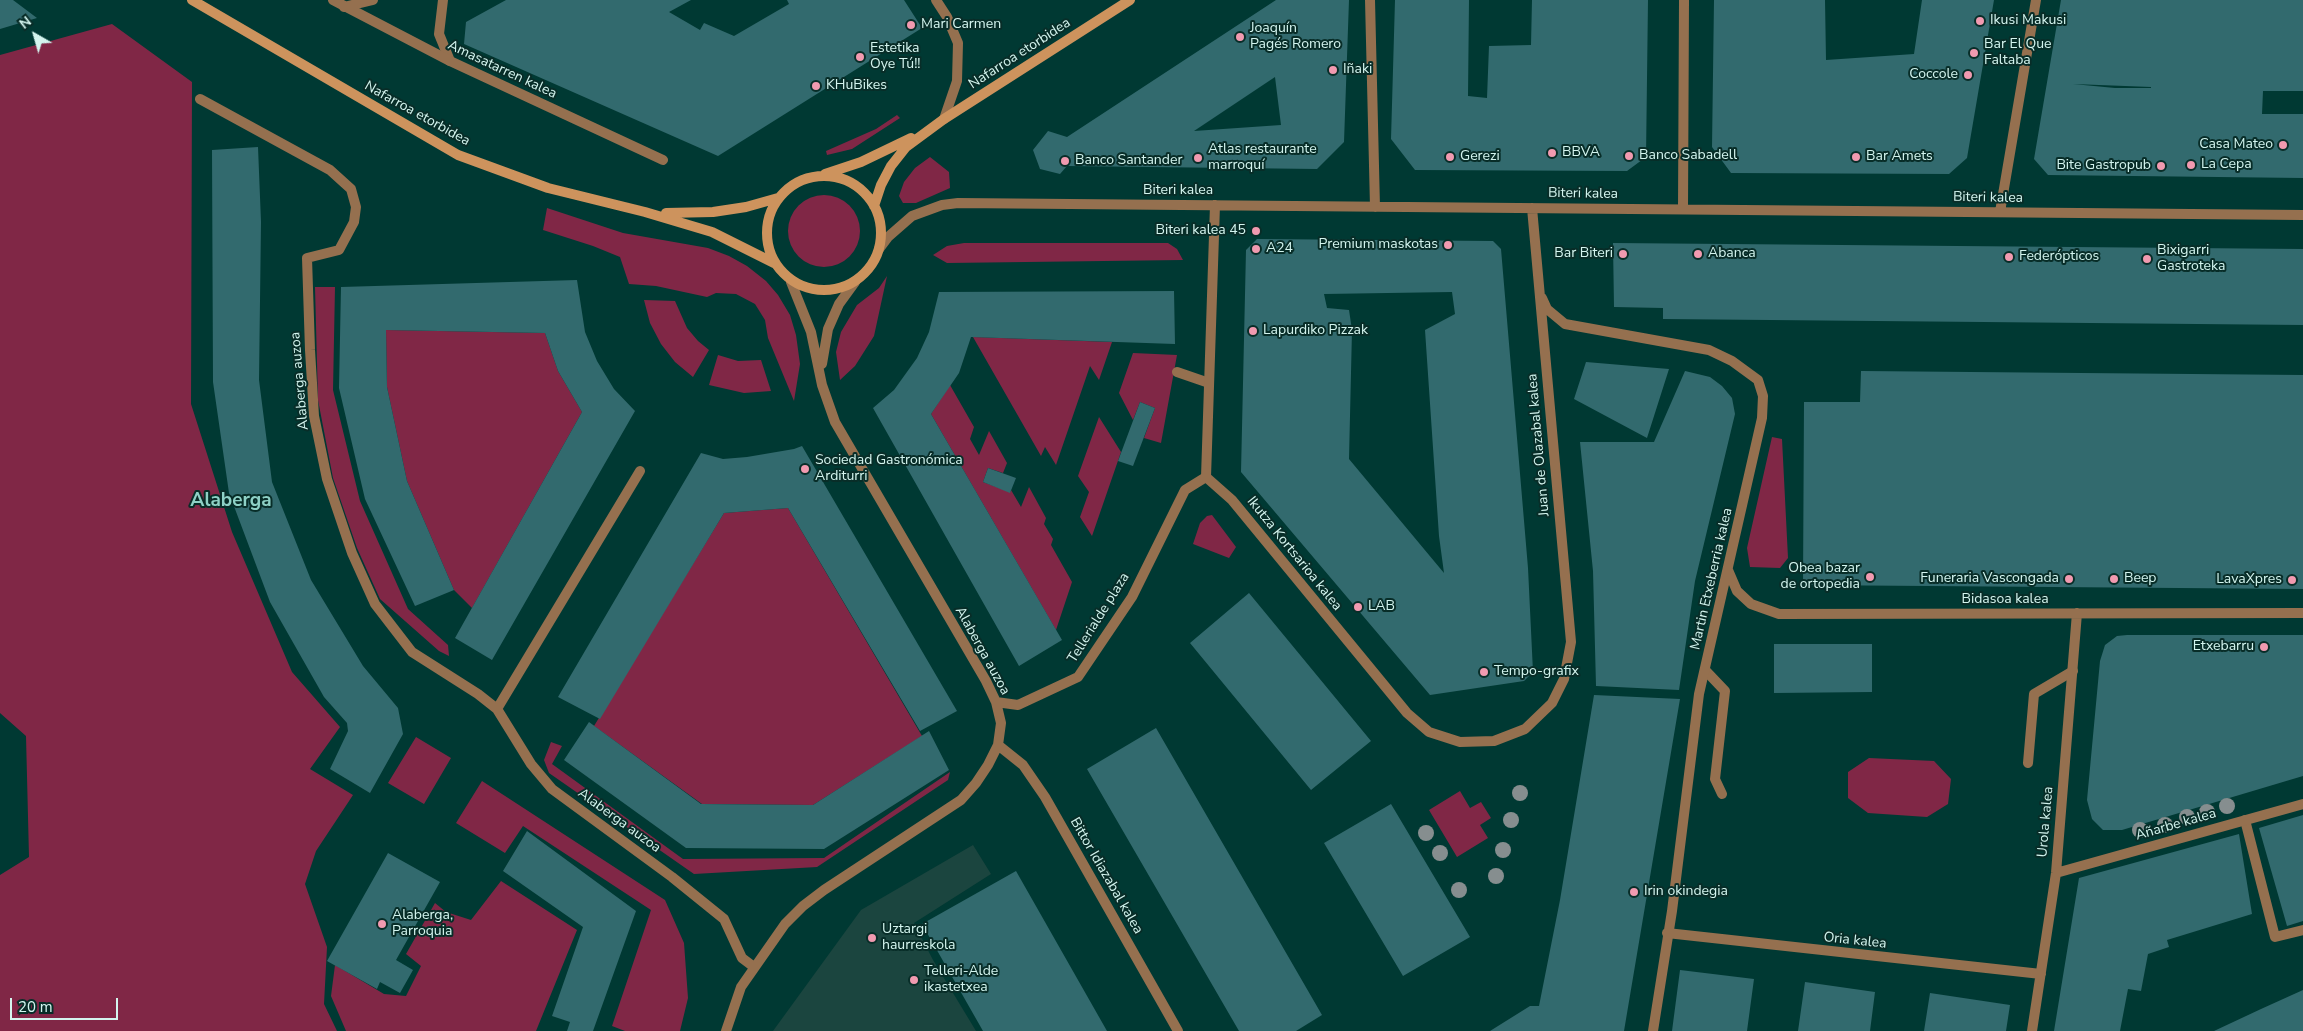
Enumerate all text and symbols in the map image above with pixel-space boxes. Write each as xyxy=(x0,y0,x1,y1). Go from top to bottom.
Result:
north arrow xyxy=(10,10,60,60)
text: N xyxy=(15,12,35,34)
place label: Ikusi Makusi xyxy=(1990,13,2066,29)
street label: Nafarroa etorbidea xyxy=(966,15,1074,93)
marker: Ikusi Makusi xyxy=(1974,15,1986,27)
place label: Mari Carmen xyxy=(921,17,1001,33)
marker: Mari Carmen xyxy=(905,19,917,31)
place label: Joaquín Pagés Romero xyxy=(1250,21,1341,54)
marker: Joaquín Pagés Romero xyxy=(1234,31,1246,43)
street label: Amasatarren kalea xyxy=(445,37,559,103)
place label: Bar El Que Faltaba xyxy=(1984,37,2051,70)
place label: Estetika Oye Tú!! xyxy=(870,41,921,74)
marker: Bar El Que Faltaba xyxy=(1968,47,1980,59)
marker: Estetika Oye Tú!! xyxy=(854,51,866,63)
place label: Iñaki xyxy=(1343,62,1372,78)
marker: Iñaki xyxy=(1327,64,1339,76)
place label: Coccole xyxy=(1909,67,1958,83)
marker: Coccole xyxy=(1962,69,1974,81)
street label: Nafarroa etorbidea xyxy=(361,78,473,150)
place label: KHuBikes xyxy=(826,78,887,94)
marker: KHuBikes xyxy=(810,80,822,92)
place label: Casa Mateo xyxy=(2199,137,2273,153)
marker: Casa Mateo xyxy=(2277,139,2289,151)
place label: Atlas restaurante marroquí xyxy=(1208,142,1317,174)
place label: BBVA xyxy=(1562,145,1600,161)
marker: BBVA xyxy=(1546,147,1558,159)
place label: Banco Sabadell xyxy=(1639,148,1737,164)
place label: Gerezi xyxy=(1460,149,1500,165)
place label: Bar Amets xyxy=(1866,149,1933,165)
marker: Banco Sabadell xyxy=(1623,150,1635,162)
marker: Gerezi xyxy=(1444,151,1456,163)
marker: Bar Amets xyxy=(1850,151,1862,163)
marker: Atlas restaurante marroquí xyxy=(1192,152,1204,164)
place label: Banco Santander xyxy=(1075,153,1182,169)
marker: Banco Santander xyxy=(1059,155,1071,167)
place label: La Cepa xyxy=(2201,157,2252,173)
place label: Bite Gastropub xyxy=(2056,158,2151,174)
marker: La Cepa xyxy=(2185,159,2197,171)
marker: Bite Gastropub xyxy=(2155,160,2167,172)
street label: Biteri kalea xyxy=(1143,183,1213,199)
street label: Biteri kalea xyxy=(1548,185,1618,203)
street label: Biteri kalea xyxy=(1953,189,2023,207)
place label: Biteri kalea 45 xyxy=(1155,223,1246,239)
marker: Biteri kalea 45 xyxy=(1250,225,1262,237)
place label: Premium maskotas xyxy=(1319,237,1438,253)
marker: Premium maskotas xyxy=(1442,239,1454,251)
place label: A24 xyxy=(1266,241,1293,257)
marker: A24 xyxy=(1250,243,1262,255)
place label: Bixigarri Gastroteka xyxy=(2157,243,2225,276)
place label: Bar Biteri xyxy=(1554,246,1613,262)
place label: Abanca xyxy=(1708,246,1756,262)
marker: Bar Biteri xyxy=(1617,248,1629,260)
marker: Abanca xyxy=(1692,248,1704,260)
place label: Federópticos xyxy=(2019,249,2099,265)
marker: Federópticos xyxy=(2003,251,2015,263)
marker: Bixigarri Gastroteka xyxy=(2141,253,2153,265)
place label: Lapurdiko Pizzak xyxy=(1263,323,1368,339)
marker: Lapurdiko Pizzak xyxy=(1247,325,1259,337)
street label: Alaberga auzoa xyxy=(287,331,313,431)
street label: Juan de Olazabal kalea xyxy=(1524,373,1554,517)
place label: Sociedad Gastronómica Arditurri xyxy=(815,453,963,486)
marker: Sociedad Gastronómica Arditurri xyxy=(799,463,811,475)
district label: Alaberga xyxy=(190,490,272,512)
street label: Ikutza Kortsarioa kalea xyxy=(1243,494,1345,614)
street label: Martin Etxeberria kalea xyxy=(1687,506,1737,652)
place label: Obea bazar de ortopedia xyxy=(1781,561,1860,594)
street label: Tellerialde plaza xyxy=(1065,570,1133,666)
marker: Obea bazar de ortopedia xyxy=(1864,571,1876,583)
place label: Funeraria Vascongada xyxy=(1920,571,2059,587)
place label: Beep xyxy=(2124,571,2157,587)
place label: LavaXpres xyxy=(2216,572,2282,588)
marker: Funeraria Vascongada xyxy=(2063,573,2075,585)
marker: Beep xyxy=(2108,573,2120,585)
marker: LavaXpres xyxy=(2286,574,2298,586)
street label: Bidasoa kalea xyxy=(1961,592,2049,608)
place label: LAB xyxy=(1368,599,1395,615)
marker: LAB xyxy=(1352,601,1364,613)
street label: Alaberga auzoa xyxy=(951,604,1013,698)
place label: Etxebarru xyxy=(2193,639,2254,655)
marker: Etxebarru xyxy=(2258,641,2270,653)
place label: Tempo-grafix xyxy=(1494,664,1579,680)
marker: Tempo-grafix xyxy=(1478,666,1490,678)
street label: Alaberga auzoa xyxy=(574,785,664,857)
street label: Urola kalea xyxy=(2035,786,2057,858)
street label: Añarbe kalea xyxy=(2134,805,2218,845)
street label: Bittor Idiazabal kalea xyxy=(1066,815,1146,937)
place label: Irin okindegia xyxy=(1644,884,1728,900)
marker: Irin okindegia xyxy=(1628,886,1640,898)
place label: Alaberga, Parroquia xyxy=(392,908,453,940)
marker: Alaberga, Parroquia xyxy=(376,918,388,930)
place label: Uztargi haurreskola xyxy=(882,922,956,954)
street label: Oria kalea xyxy=(1823,929,1887,953)
marker: Uztargi haurreskola xyxy=(866,932,878,944)
place label: Telleri-Alde ikastetxea xyxy=(924,964,998,996)
marker: Telleri-Alde ikastetxea xyxy=(908,974,920,986)
scale bar xyxy=(12,988,120,1020)
text: 20 m xyxy=(18,997,53,1017)

